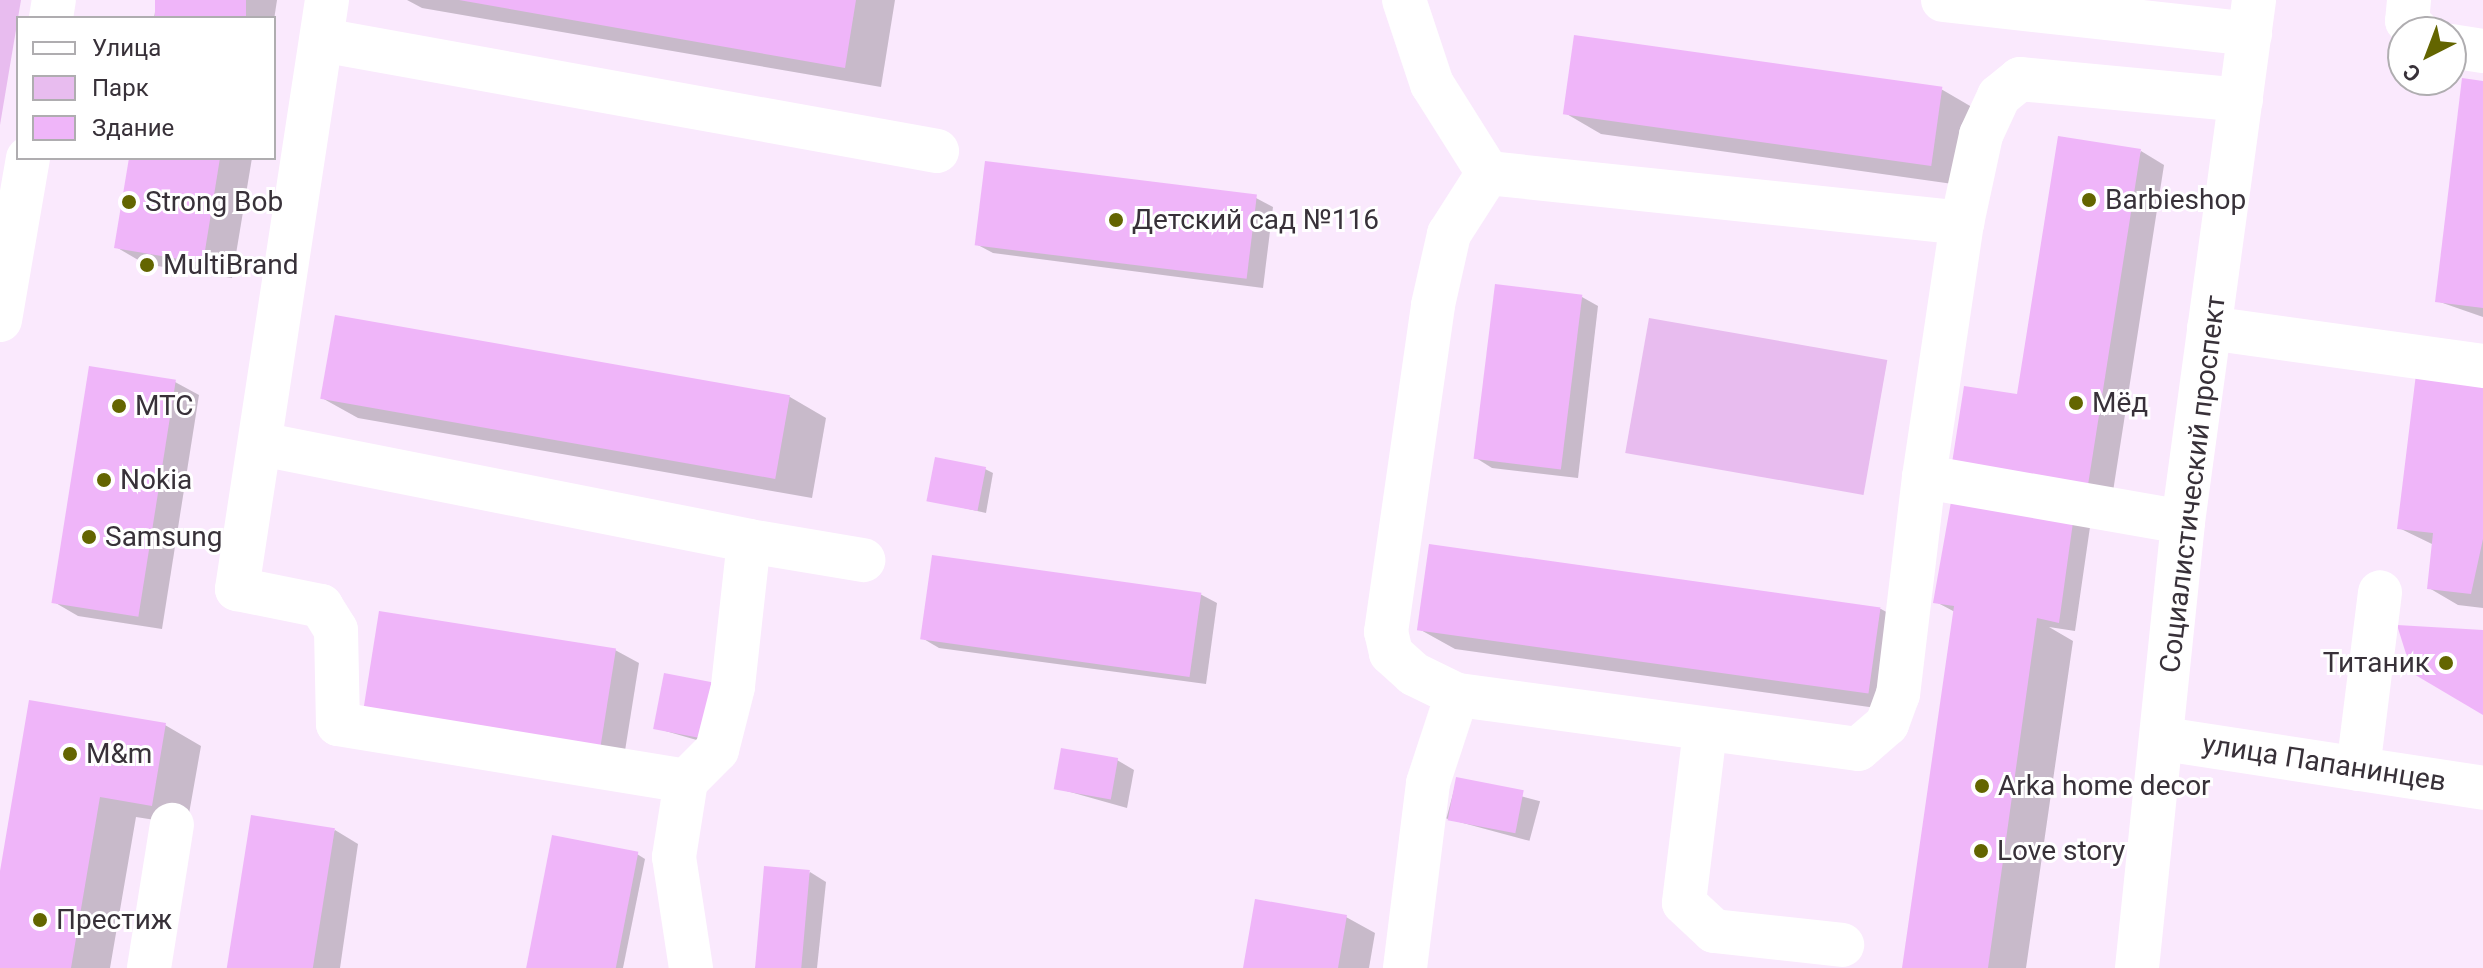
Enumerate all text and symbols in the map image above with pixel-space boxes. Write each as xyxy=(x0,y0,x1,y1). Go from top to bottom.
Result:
legend xyxy=(16,16,276,160)
north arrow xyxy=(2387,16,2467,96)
text: Улица xyxy=(92,34,161,62)
text: С xyxy=(2398,59,2426,87)
text: Парк xyxy=(92,74,149,102)
text: Здание xyxy=(92,114,174,142)
place label: Barbieshop xyxy=(2105,183,2246,217)
place label: Strong Bob xyxy=(145,185,283,219)
marker: Barbieshop xyxy=(2080,191,2098,209)
marker: Strong Bob xyxy=(120,193,138,211)
place label: Детский сад №116 xyxy=(1132,203,1379,237)
marker: Детский сад №116 xyxy=(1107,211,1125,229)
place label: MultiBrand xyxy=(163,248,299,282)
marker: MultiBrand xyxy=(138,256,156,274)
street label: Социалистический проспект xyxy=(2153,293,2233,675)
place label: Мёд xyxy=(2092,386,2148,420)
place label: МТС xyxy=(135,389,194,423)
marker: Мёд xyxy=(2067,394,2085,412)
marker: МТС xyxy=(110,397,128,415)
place label: Nokia xyxy=(120,463,192,497)
marker: Nokia xyxy=(95,471,113,489)
place label: Samsung xyxy=(105,520,222,554)
marker: Samsung xyxy=(80,528,98,546)
place label: Титаник xyxy=(2323,646,2430,680)
marker: Титаник xyxy=(2437,654,2455,672)
street label: улица Папанинцев xyxy=(2200,727,2448,799)
place label: М&m xyxy=(86,737,152,771)
marker: М&m xyxy=(61,745,79,763)
place label: Arka home decor xyxy=(1998,769,2211,803)
marker: Arka home decor xyxy=(1973,777,1991,795)
place label: Love story xyxy=(1997,834,2125,868)
marker: Love story xyxy=(1972,842,1990,860)
place label: Престиж xyxy=(56,903,172,937)
marker: Престиж xyxy=(31,911,49,929)

